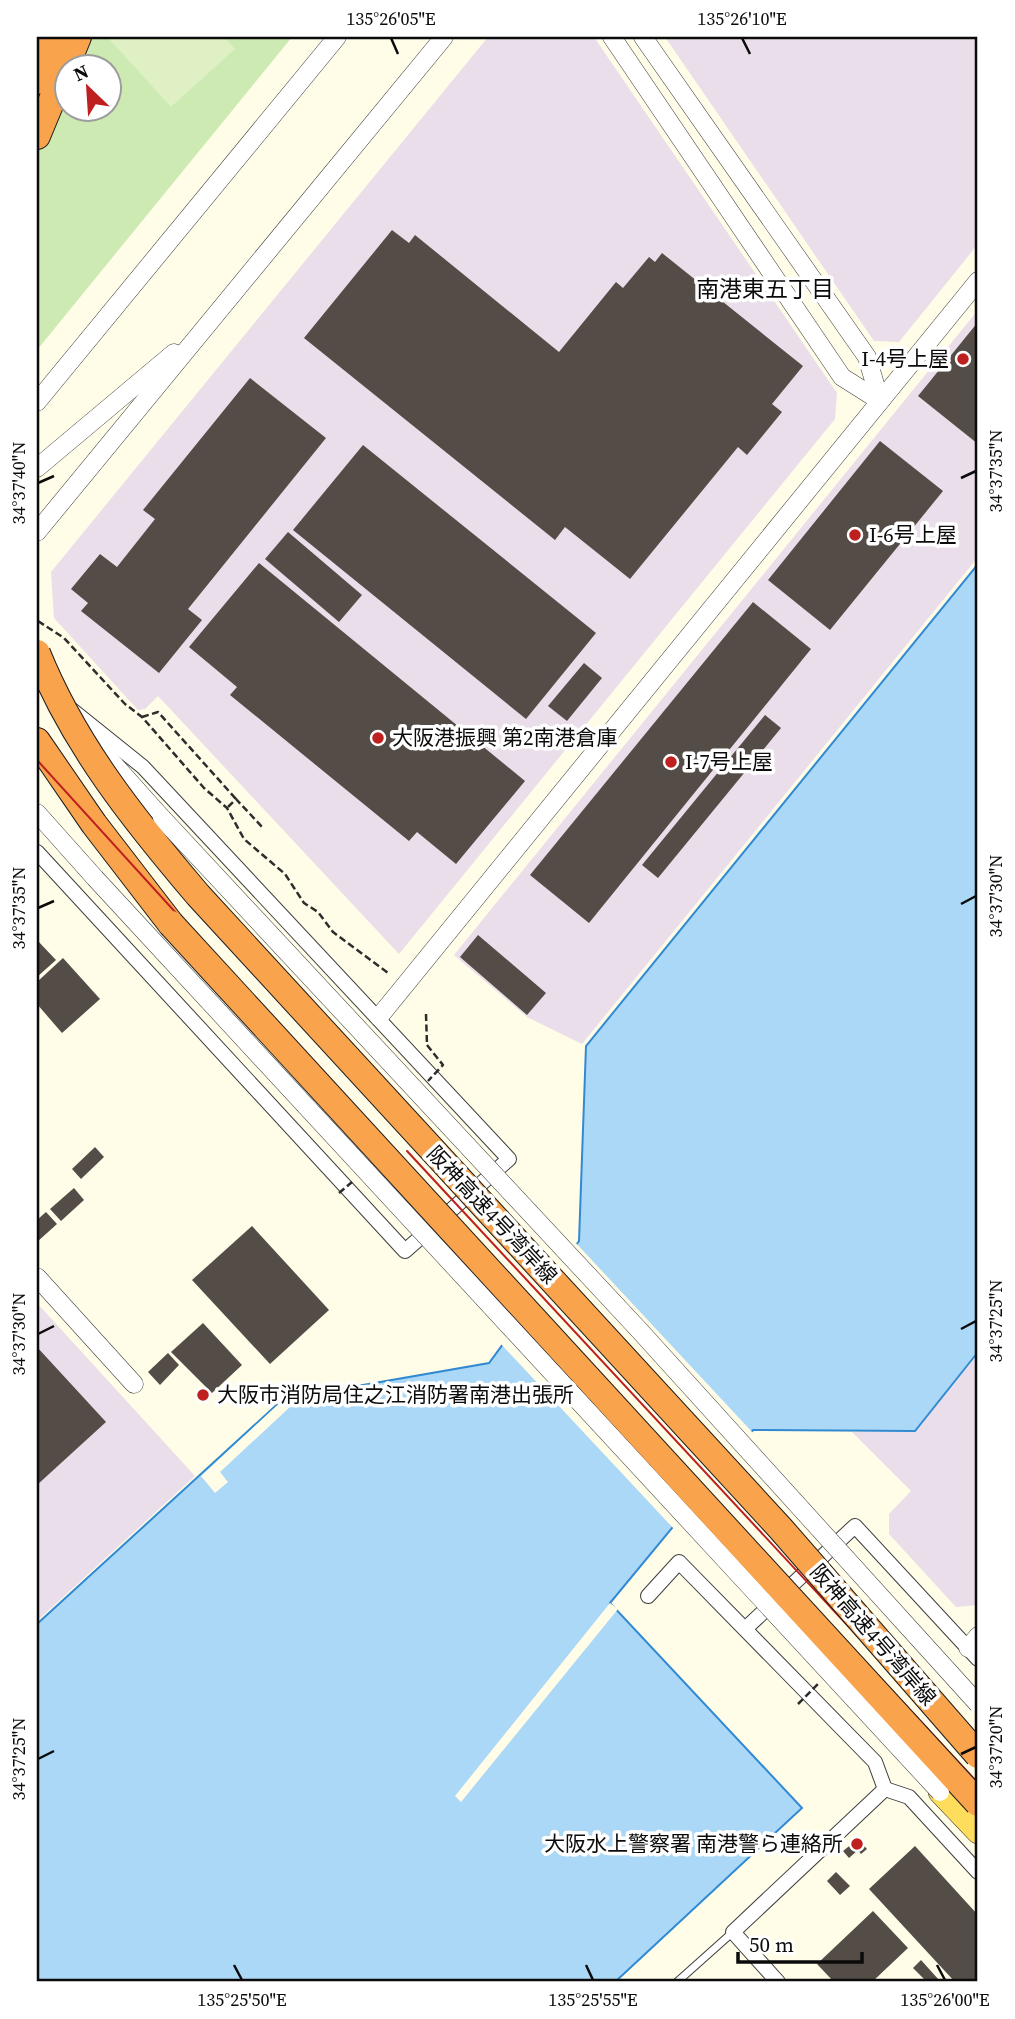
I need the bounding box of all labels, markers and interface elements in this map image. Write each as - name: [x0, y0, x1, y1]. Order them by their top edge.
- text: 135°26'05"E: [346, 6, 436, 31]
- text: 135°26'10"E: [697, 6, 787, 31]
- north arrow: [52, 52, 122, 122]
- text: N: [69, 58, 93, 87]
- district label: 南港東五丁目: [696, 273, 834, 305]
- place label: I-4号上屋: [861, 344, 949, 373]
- marker: I-4号上屋: [955, 351, 971, 367]
- text: 34°37'35"N: [983, 430, 1008, 512]
- text: 34°37'40"N: [6, 442, 31, 524]
- place label: I-6号上屋: [869, 520, 957, 549]
- marker: I-6号上屋: [847, 527, 863, 543]
- place label: 大阪港振興 第2南港倉庫: [392, 723, 617, 752]
- marker: 大阪港振興 第2南港倉庫: [370, 730, 386, 746]
- place label: I-7号上屋: [685, 747, 773, 776]
- marker: I-7号上屋: [663, 754, 679, 770]
- text: 34°37'30"N: [983, 855, 1008, 937]
- text: 34°37'35"N: [6, 867, 31, 949]
- street label: 阪神高速4号湾岸線: [421, 1139, 564, 1290]
- text: 34°37'25"N: [983, 1280, 1008, 1362]
- text: 34°37'30"N: [6, 1293, 31, 1375]
- place label: 大阪市消防局住之江消防署南港出張所: [217, 1380, 574, 1409]
- marker: 大阪市消防局住之江消防署南港出張所: [195, 1387, 211, 1403]
- street label: 阪神高速4号湾岸線: [804, 1558, 943, 1712]
- text: 34°37'20"N: [983, 1706, 1008, 1788]
- text: 34°37'25"N: [6, 1718, 31, 1800]
- place label: 大阪水上警察署 南港警ら連絡所: [544, 1829, 843, 1858]
- marker: 大阪水上警察署 南港警ら連絡所: [849, 1836, 865, 1852]
- scale bar: [738, 1921, 863, 1965]
- text: 50 m: [749, 1930, 794, 1959]
- text: 135°25'50"E: [197, 1987, 287, 2012]
- text: 135°25'55"E: [548, 1987, 638, 2012]
- text: 135°26'00"E: [900, 1987, 990, 2012]

